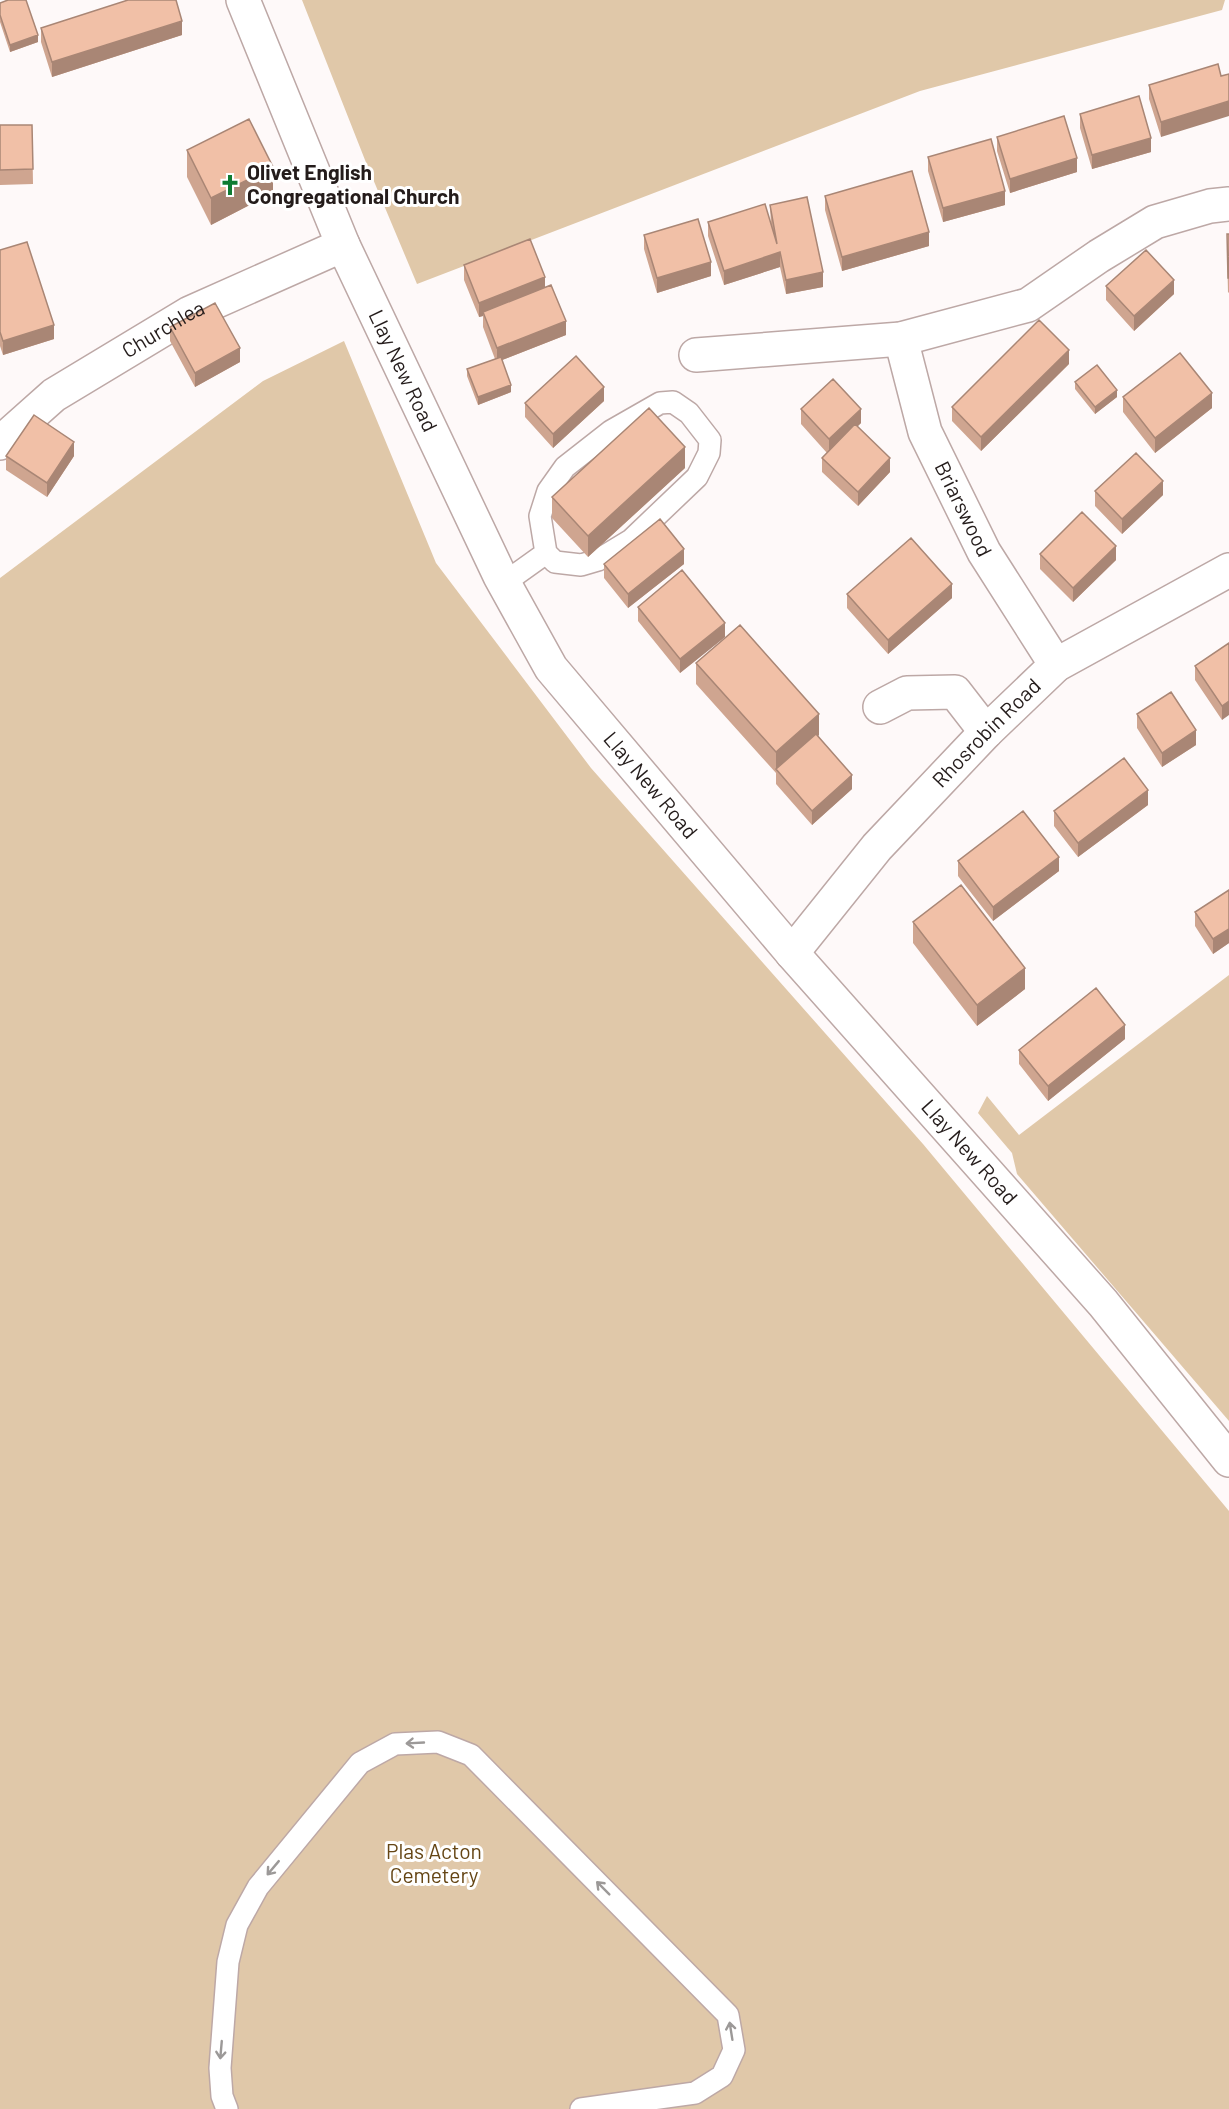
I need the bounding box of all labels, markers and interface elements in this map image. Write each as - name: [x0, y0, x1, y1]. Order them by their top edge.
- place label: Olivet English Congregational Church: [247, 159, 460, 208]
- church icon: Olivet English Congregational Church: [218, 173, 242, 197]
- street label: Churchlea: [117, 294, 208, 362]
- street label: Llay New Road: [364, 305, 444, 435]
- street label: Briarswood: [930, 457, 998, 560]
- street label: Rhosrobin Road: [926, 673, 1045, 792]
- street label: Llay New Road: [599, 726, 704, 843]
- street label: Llay New Road: [917, 1094, 1023, 1209]
- one-way arrow: [405, 1738, 425, 1749]
- park label: Plas Acton Cemetery: [386, 1838, 482, 1887]
- one-way arrow: [267, 1860, 280, 1876]
- one-way arrow: [595, 1880, 610, 1895]
- one-way arrow: [725, 2022, 736, 2041]
- one-way arrow: [216, 2040, 227, 2060]

